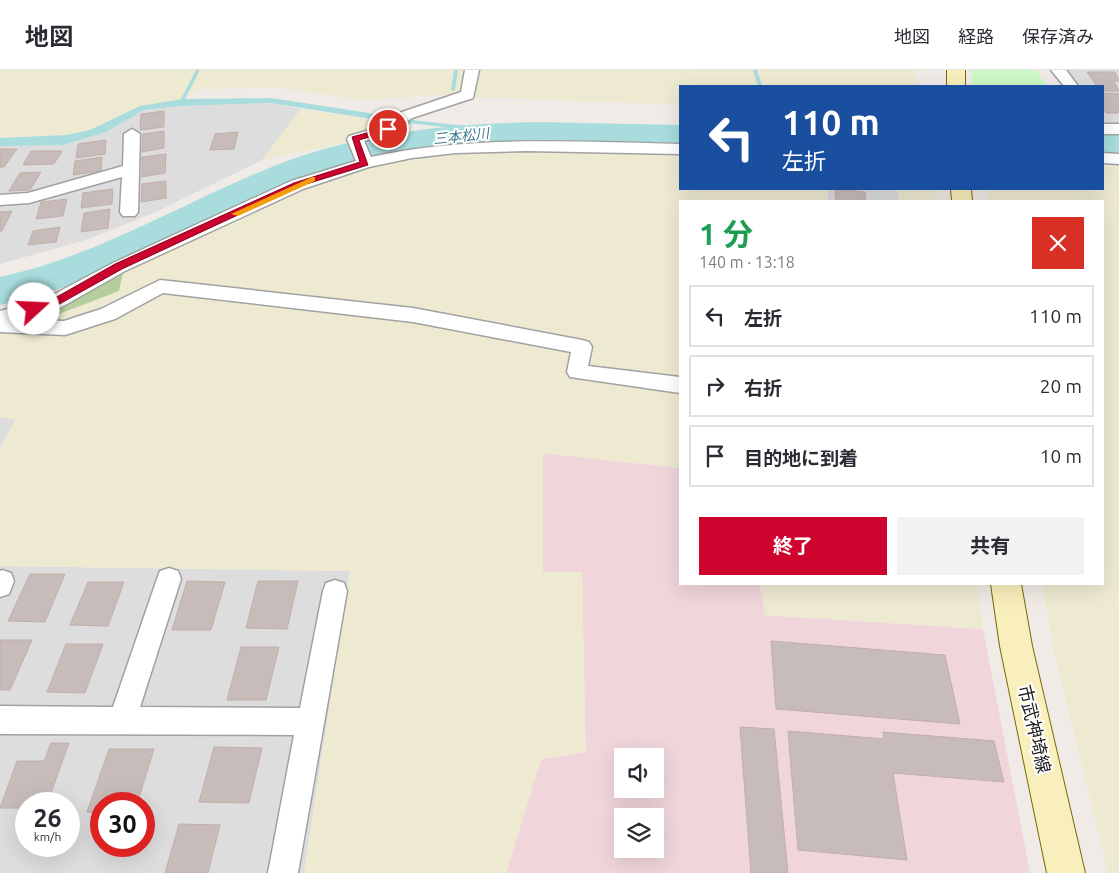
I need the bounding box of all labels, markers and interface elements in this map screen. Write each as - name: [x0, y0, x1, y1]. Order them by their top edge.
- text: 地図: [25, 23, 73, 50]
- text: 地図: [894, 26, 930, 46]
- text: 経路: [958, 26, 994, 46]
- text: 保存済み: [1022, 26, 1094, 46]
- text: 110 m: [782, 102, 880, 142]
- icon: left: [699, 105, 764, 170]
- pin: [367, 108, 409, 150]
- icon: arrive: [374, 115, 402, 143]
- water label: 三本松川: [432, 125, 492, 147]
- text: 左折: [782, 148, 826, 173]
- text: 1 分: [699, 217, 753, 251]
- button: close: [1032, 217, 1084, 269]
- text: 140 m · 13:18: [699, 253, 795, 271]
- position arrow: [7, 282, 59, 334]
- icon: left: [701, 302, 729, 330]
- text: 110 m: [1029, 305, 1082, 327]
- text: 左折: [744, 307, 782, 329]
- icon: right: [701, 372, 729, 400]
- text: 20 m: [1040, 375, 1082, 397]
- text: 右折: [744, 377, 782, 399]
- icon: arrive: [701, 442, 729, 470]
- text: 10 m: [1040, 445, 1082, 467]
- text: 目的地に到着: [744, 447, 858, 469]
- button: 終了: [699, 517, 887, 575]
- button: 共有: [897, 517, 1084, 575]
- street label: 市武神埼線: [1015, 683, 1055, 775]
- map controls: [614, 748, 664, 858]
- button: sound: [614, 748, 664, 798]
- speed limit sign: 30: [90, 792, 155, 857]
- text: 26: [33, 804, 62, 832]
- button: layers: [614, 808, 664, 858]
- text: km/h: [34, 830, 61, 843]

